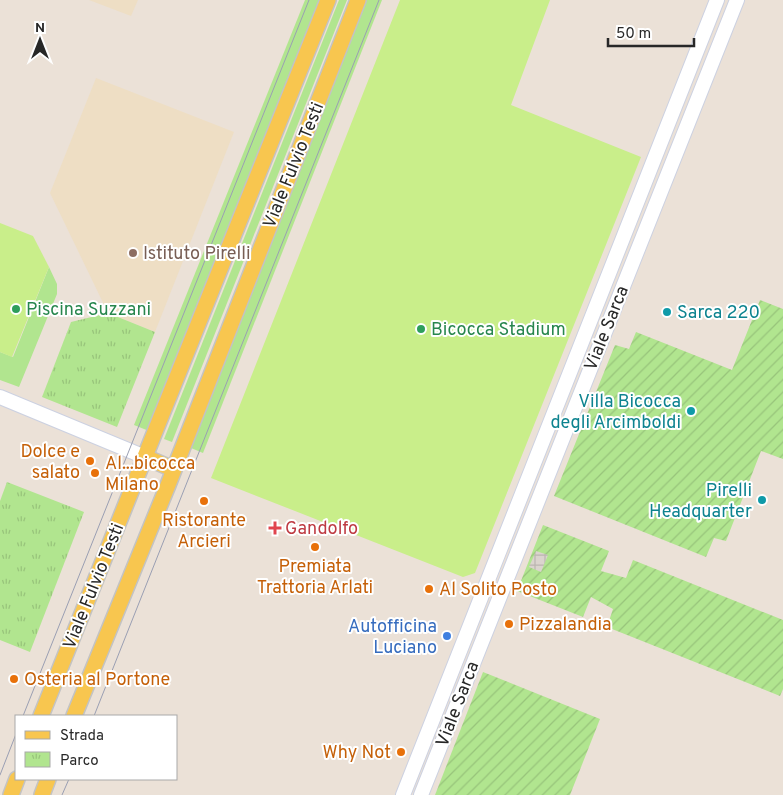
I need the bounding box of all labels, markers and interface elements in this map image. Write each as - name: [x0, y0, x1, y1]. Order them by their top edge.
- north arrow: [15, 15, 65, 65]
- scale bar: [608, 15, 694, 47]
- text: N: [35, 20, 45, 37]
- text: 50 m: [616, 25, 651, 44]
- street label: Viale Fulvio Testi: [259, 99, 330, 232]
- place label: Istituto Pirelli: [143, 243, 251, 266]
- marker: Istituto Pirelli: [127, 247, 139, 259]
- street label: Viale Sarca: [580, 283, 635, 374]
- place label: Piscina Suzzani: [26, 299, 151, 322]
- place label: Sarca 220: [677, 302, 760, 325]
- marker: Piscina Suzzani: [10, 303, 22, 315]
- marker: Sarca 220: [661, 306, 673, 318]
- place label: Bicocca Stadium: [431, 319, 566, 342]
- marker: Bicocca Stadium: [415, 323, 427, 335]
- place label: Villa Bicocca degli Arcimboldi: [550, 391, 681, 435]
- marker: Villa Bicocca degli Arcimboldi: [685, 405, 697, 417]
- place label: Dolce e salato: [20, 441, 80, 485]
- place label: Al...bicocca Milano: [105, 453, 195, 497]
- marker: Dolce e salato: [84, 455, 96, 467]
- marker: Al...bicocca Milano: [89, 467, 101, 479]
- place label: Pirelli Headquarter: [649, 480, 752, 524]
- marker: Pirelli Headquarter: [756, 494, 768, 506]
- marker: Ristorante Arcieri: [198, 495, 210, 507]
- place label: Ristorante Arcieri: [162, 510, 246, 554]
- place label: Gandolfo: [285, 518, 358, 541]
- street label: Viale Fulvio Testi: [59, 520, 130, 653]
- marker: Gandolfo: [269, 522, 281, 534]
- marker: Premiata Trattoria Arlati: [309, 541, 321, 553]
- place label: Premiata Trattoria Arlati: [257, 556, 373, 600]
- place label: Al Solito Posto: [439, 579, 557, 602]
- marker: Al Solito Posto: [423, 583, 435, 595]
- place label: Pizzalandia: [519, 614, 612, 637]
- place label: Autofficina Luciano: [348, 616, 437, 660]
- marker: Pizzalandia: [503, 618, 515, 630]
- marker: Autofficina Luciano: [441, 630, 453, 642]
- street label: Viale Sarca: [432, 659, 485, 751]
- place label: Osteria al Portone: [24, 669, 170, 692]
- marker: Osteria al Portone: [8, 673, 20, 685]
- legend: [15, 715, 178, 780]
- text: Strada: [60, 727, 104, 746]
- place label: Why Not: [323, 742, 391, 765]
- marker: Why Not: [395, 746, 407, 758]
- text: Parco: [60, 752, 99, 771]

